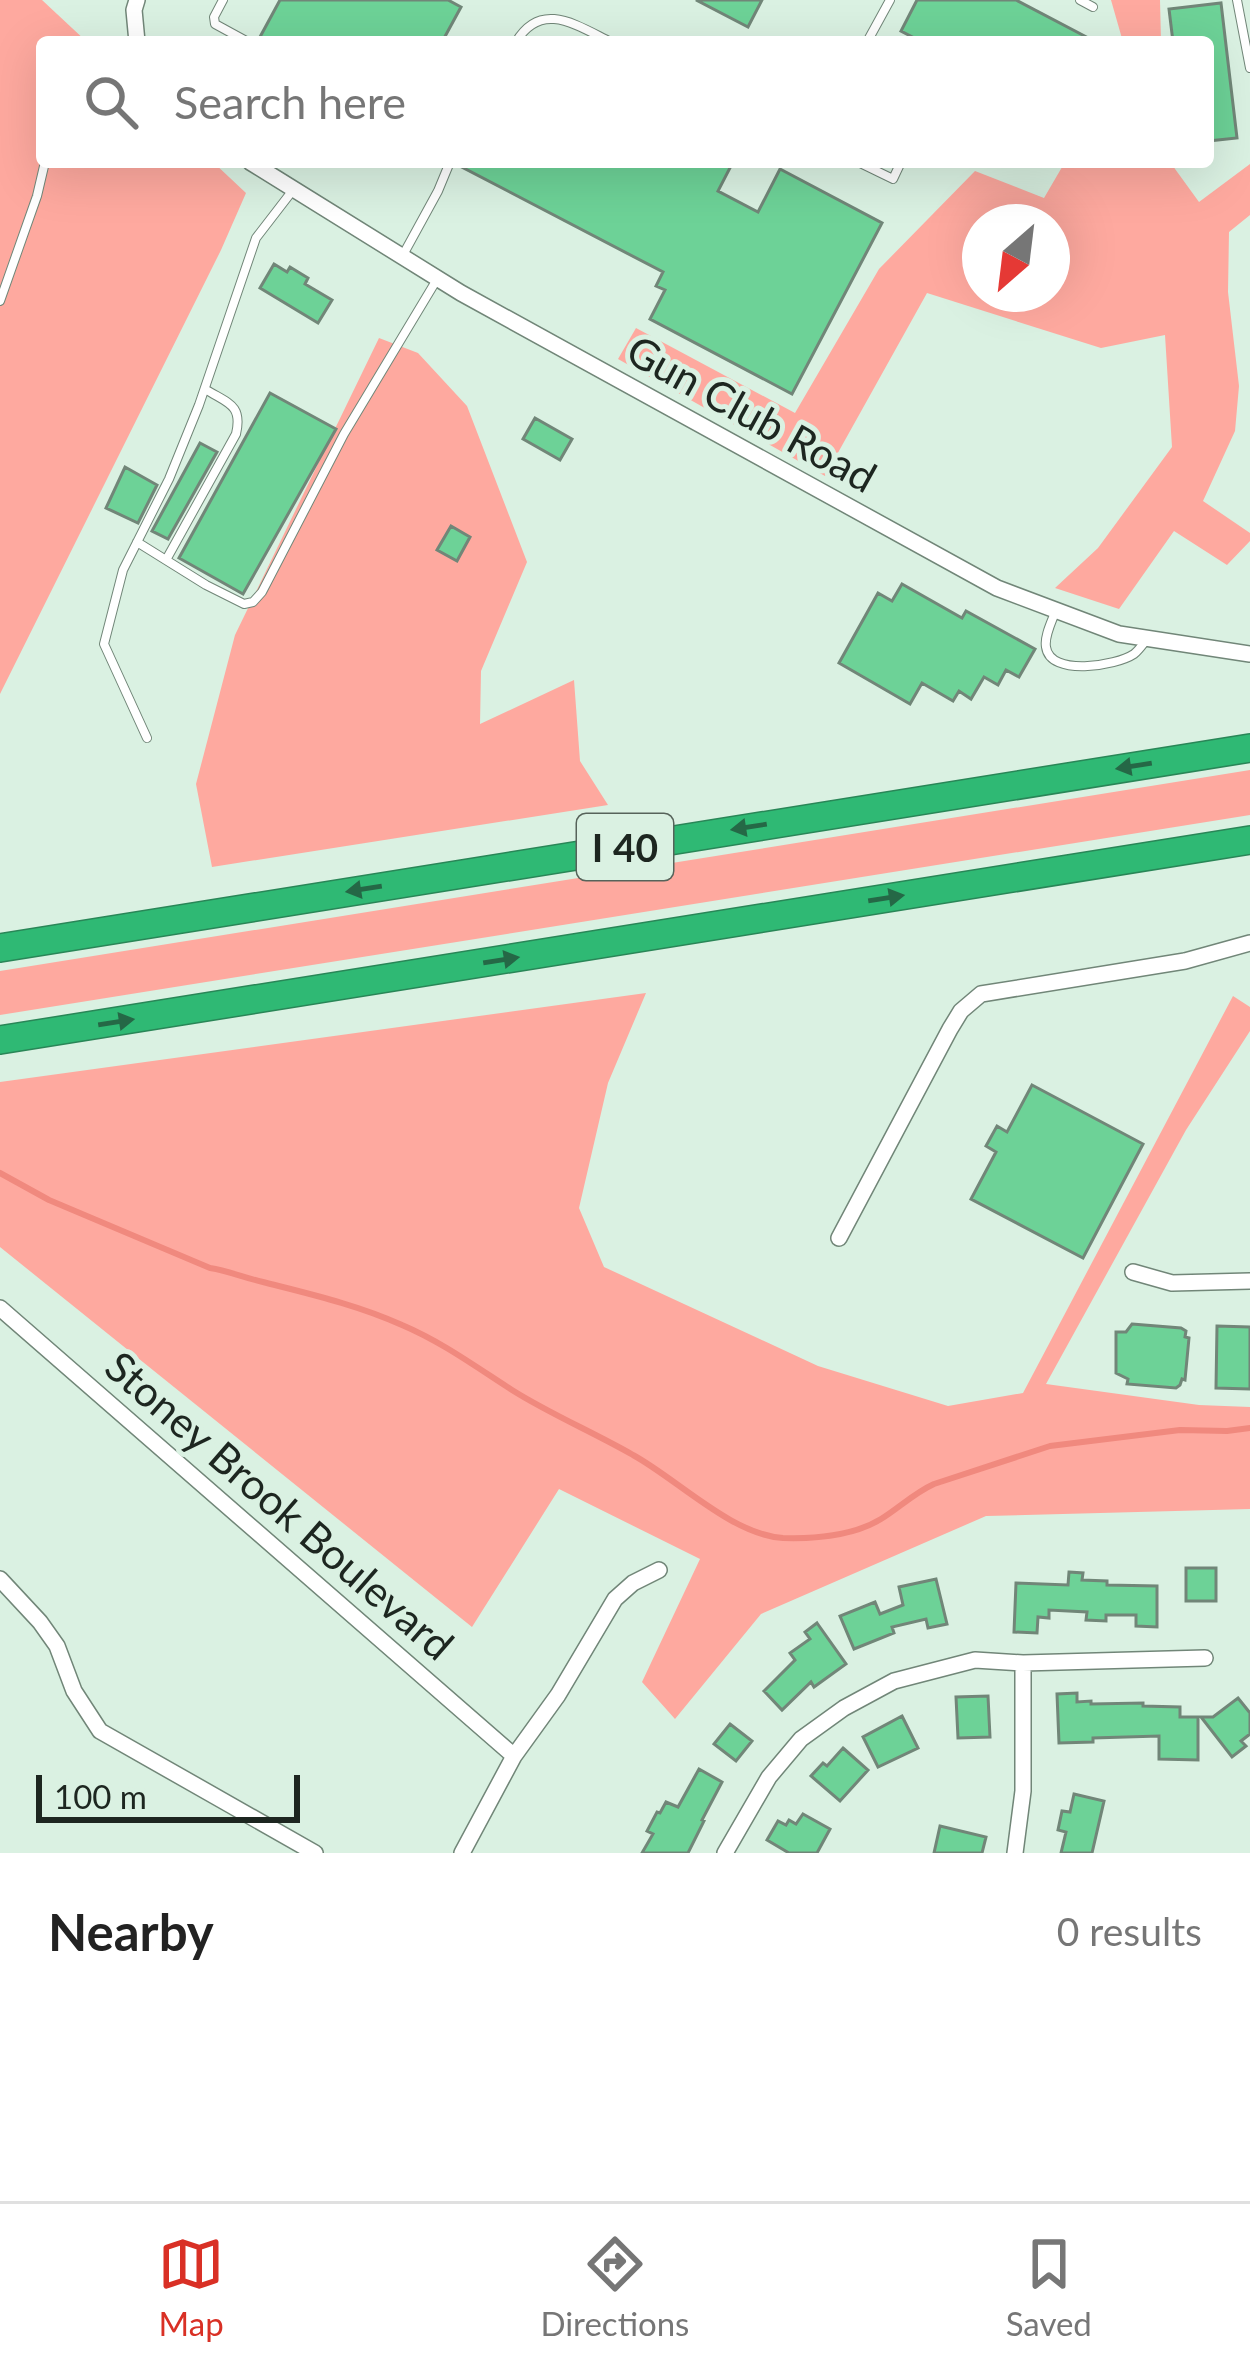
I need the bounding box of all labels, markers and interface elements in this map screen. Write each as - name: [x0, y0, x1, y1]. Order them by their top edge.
- search box: [36, 36, 1214, 168]
- icon: search: [78, 69, 144, 135]
- text: Search here: [174, 75, 406, 129]
- north arrow: [962, 204, 1070, 312]
- street label: Gun Club Road: [619, 324, 885, 502]
- one-way arrow: [1115, 757, 1153, 775]
- road number: I 40: [577, 814, 673, 880]
- one-way arrow: [730, 819, 768, 837]
- one-way arrow: [345, 881, 383, 899]
- one-way arrow: [867, 888, 905, 907]
- one-way arrow: [482, 950, 520, 969]
- one-way arrow: [97, 1012, 135, 1030]
- street label: Stoney Brook Boulevard: [96, 1341, 464, 1669]
- scale bar: [36, 1769, 300, 1822]
- text: 100 m: [54, 1776, 147, 1816]
- text: Nearby: [48, 1901, 214, 1962]
- text: 0 results: [1057, 1908, 1202, 1954]
- tab: Map: [158, 2231, 224, 2343]
- tab: Directions: [540, 2231, 689, 2343]
- tab: Saved: [1006, 2231, 1092, 2343]

